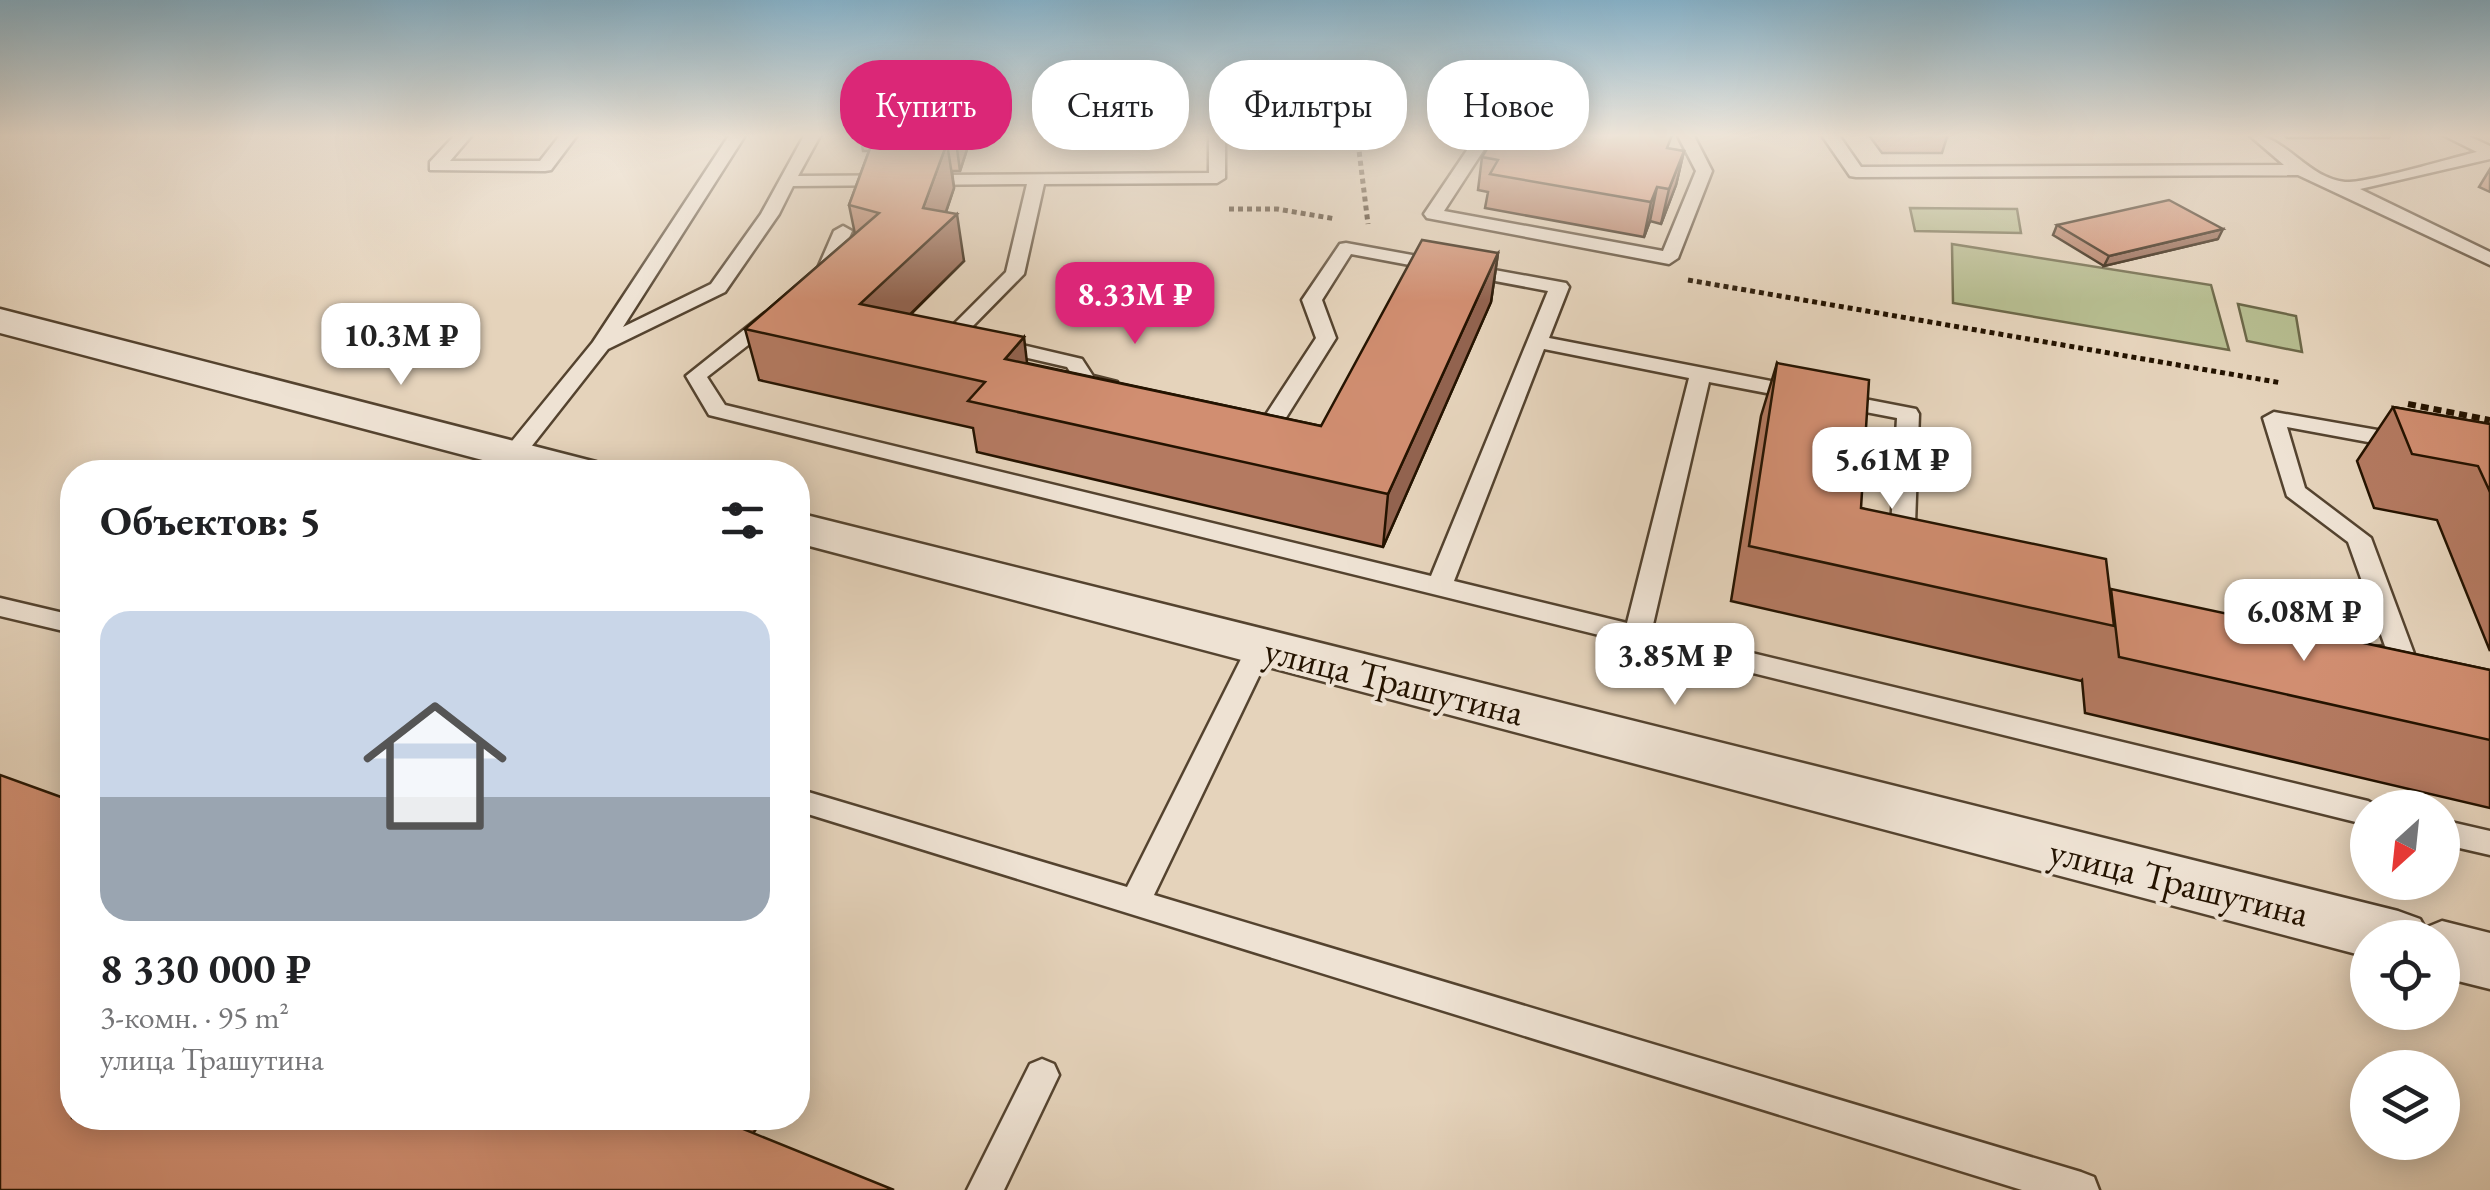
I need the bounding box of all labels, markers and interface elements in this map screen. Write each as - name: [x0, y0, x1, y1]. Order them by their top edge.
- chip: Купить: [840, 60, 1012, 150]
- chip: Снять: [1032, 60, 1189, 150]
- chip: Фильтры: [1209, 60, 1407, 150]
- chip: Новое: [1427, 60, 1589, 150]
- pin: 8.33M ₽: [1043, 262, 1227, 347]
- text: 8.33M ₽: [1077, 273, 1193, 315]
- pin: 10.3M ₽: [309, 303, 493, 388]
- text: 10.3M ₽: [343, 314, 459, 356]
- pin: 5.61M ₽: [1800, 427, 1984, 512]
- text: 5.61M ₽: [1834, 438, 1950, 480]
- text: Объектов: 5: [100, 493, 321, 548]
- icon: filters: [715, 493, 770, 548]
- pin: 6.08M ₽: [2212, 579, 2396, 664]
- text: 6.08M ₽: [2246, 590, 2362, 632]
- pin: 3.85M ₽: [1583, 623, 1767, 708]
- street label: улица Трашутина: [1259, 625, 1530, 737]
- text: 3.85M ₽: [1617, 634, 1733, 676]
- icon: home: [345, 676, 525, 856]
- north arrow: [2350, 790, 2460, 900]
- map controls: [2350, 790, 2460, 1160]
- street label: улица Трашутина: [2044, 826, 2315, 938]
- button: locate: [2350, 920, 2460, 1030]
- text: 8 330 000 ₽: [100, 941, 311, 996]
- text: 3-комн. · 95 m²: [100, 996, 289, 1038]
- text: улица Трашутина: [100, 1038, 324, 1080]
- button: layers: [2350, 1050, 2460, 1160]

